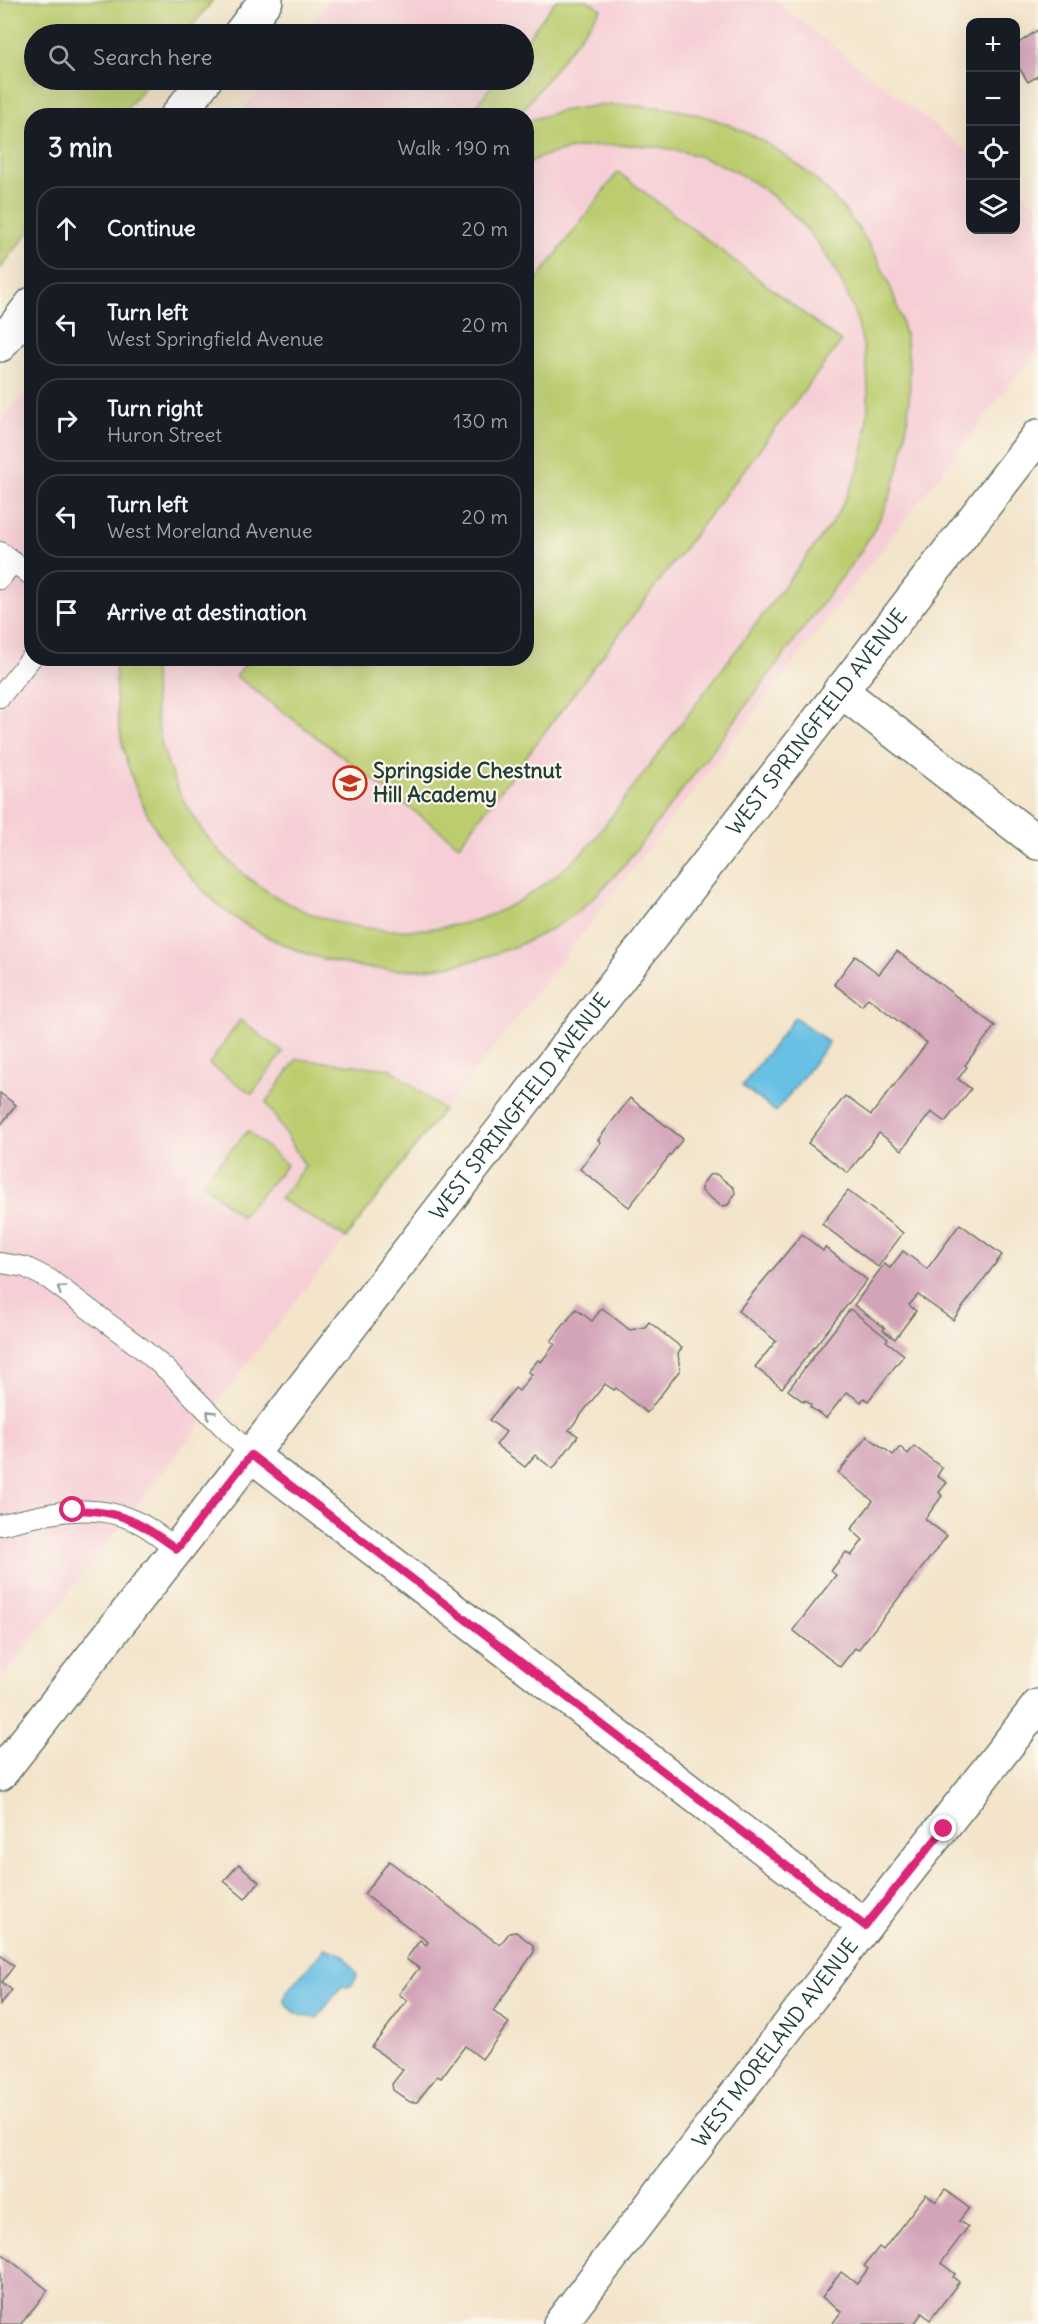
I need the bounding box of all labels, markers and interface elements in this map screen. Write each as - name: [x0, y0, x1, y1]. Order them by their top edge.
- map controls: [966, 18, 1020, 234]
- button: +: [966, 18, 1020, 72]
- search box: [24, 24, 534, 90]
- icon: search: [45, 41, 78, 74]
- text: Search here: [93, 43, 212, 71]
- button: −: [966, 72, 1020, 126]
- button: locate: [966, 126, 1020, 180]
- text: 3 min: [48, 131, 113, 164]
- text: Walk · 190 m: [398, 135, 510, 160]
- button: layers: [966, 180, 1020, 234]
- icon: ahead: [50, 212, 83, 245]
- text: Continue: [107, 214, 196, 242]
- text: 20 m: [462, 216, 508, 241]
- text: Turn left: [107, 298, 188, 326]
- icon: left: [50, 308, 83, 341]
- text: 20 m: [462, 312, 508, 337]
- text: West Springfield Avenue: [107, 326, 324, 351]
- text: Turn right: [107, 394, 203, 422]
- icon: right: [50, 404, 83, 437]
- text: 130 m: [453, 408, 508, 433]
- text: Huron Street: [107, 422, 222, 447]
- text: Turn left: [107, 490, 188, 518]
- icon: left: [50, 500, 83, 533]
- text: 20 m: [462, 504, 508, 529]
- text: West Moreland Avenue: [107, 518, 313, 543]
- icon: arrive: [50, 596, 83, 629]
- text: Arrive at destination: [107, 598, 307, 626]
- street label: WEST SPRINGFIELD AVENUE: [720, 603, 913, 841]
- place label: Springside Chestnut Hill Academy: [373, 757, 563, 808]
- school or university icon: Springside Chestnut Hill Academy: [332, 765, 368, 801]
- street label: WEST SPRINGFIELD AVENUE: [423, 987, 616, 1225]
- one-way arrow: [57, 1285, 68, 1296]
- one-way arrow: [206, 1410, 217, 1420]
- route start: [59, 1496, 85, 1522]
- route end: [930, 1815, 956, 1841]
- street label: WEST MORELAND AVENUE: [686, 1933, 864, 2153]

